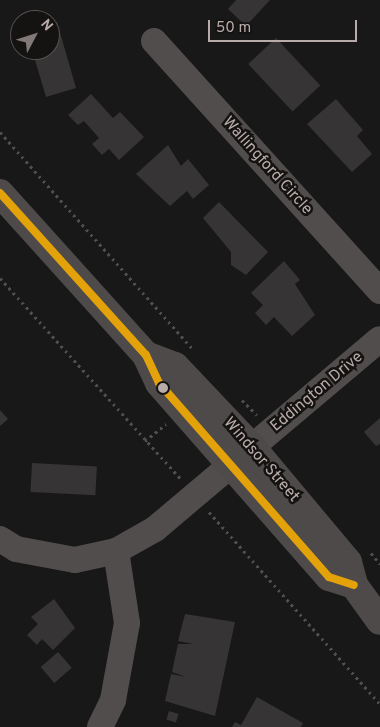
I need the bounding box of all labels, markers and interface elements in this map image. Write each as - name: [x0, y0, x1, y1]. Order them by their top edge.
- north arrow: [10, 10, 60, 60]
- scale bar: [210, 10, 359, 42]
- text: N: [36, 16, 56, 35]
- text: 50 m: [216, 19, 251, 38]
- street label: Wallingford Circle: [218, 113, 316, 219]
- street label: Eddington Drive: [267, 348, 367, 436]
- unlabelled marker: [158, 383, 168, 393]
- street label: Windsor Street: [219, 414, 303, 506]

